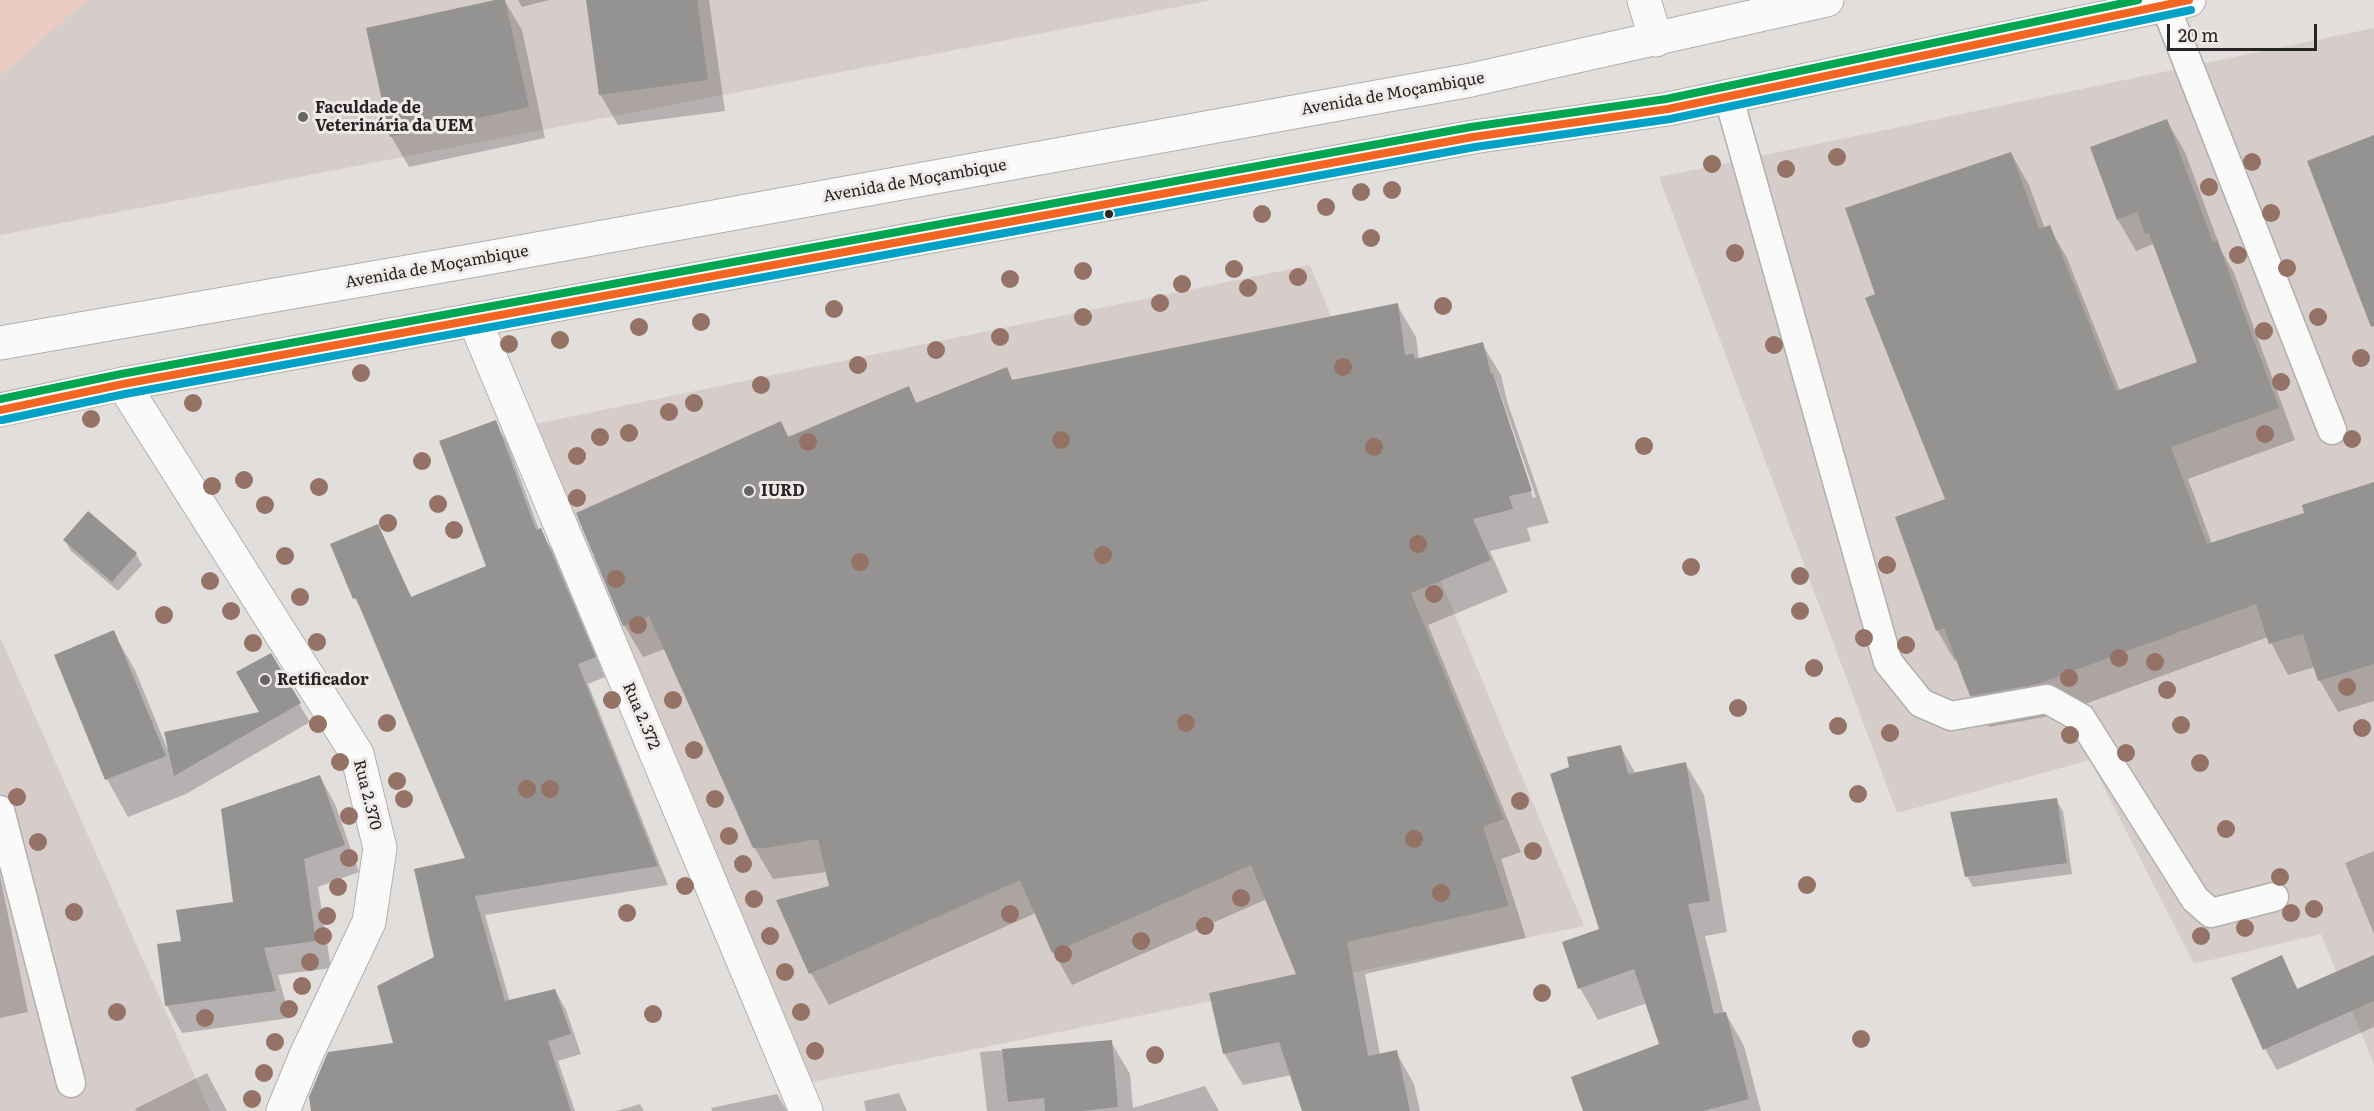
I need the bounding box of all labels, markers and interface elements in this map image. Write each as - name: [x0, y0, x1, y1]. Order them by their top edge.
- scale bar: [2170, 12, 2320, 50]
- text: 20 m: [2178, 21, 2219, 48]
- street label: Avenida de Moçambique: [1300, 68, 1486, 120]
- place label: Faculdade de Veterinária da UEM: [315, 98, 474, 136]
- marker: Faculdade de Veterinária da UEM: [296, 110, 310, 124]
- street label: Avenida de Moçambique: [822, 155, 1008, 207]
- unlabelled marker: [1103, 208, 1115, 220]
- street label: Avenida de Moçambique: [344, 241, 530, 293]
- place label: IURD: [761, 481, 805, 501]
- marker: IURD: [742, 484, 756, 498]
- place label: Retificador: [277, 670, 369, 690]
- marker: Retificador: [258, 673, 272, 687]
- street label: Rua 2.372: [618, 680, 664, 752]
- street label: Rua 2.370: [349, 758, 385, 832]

